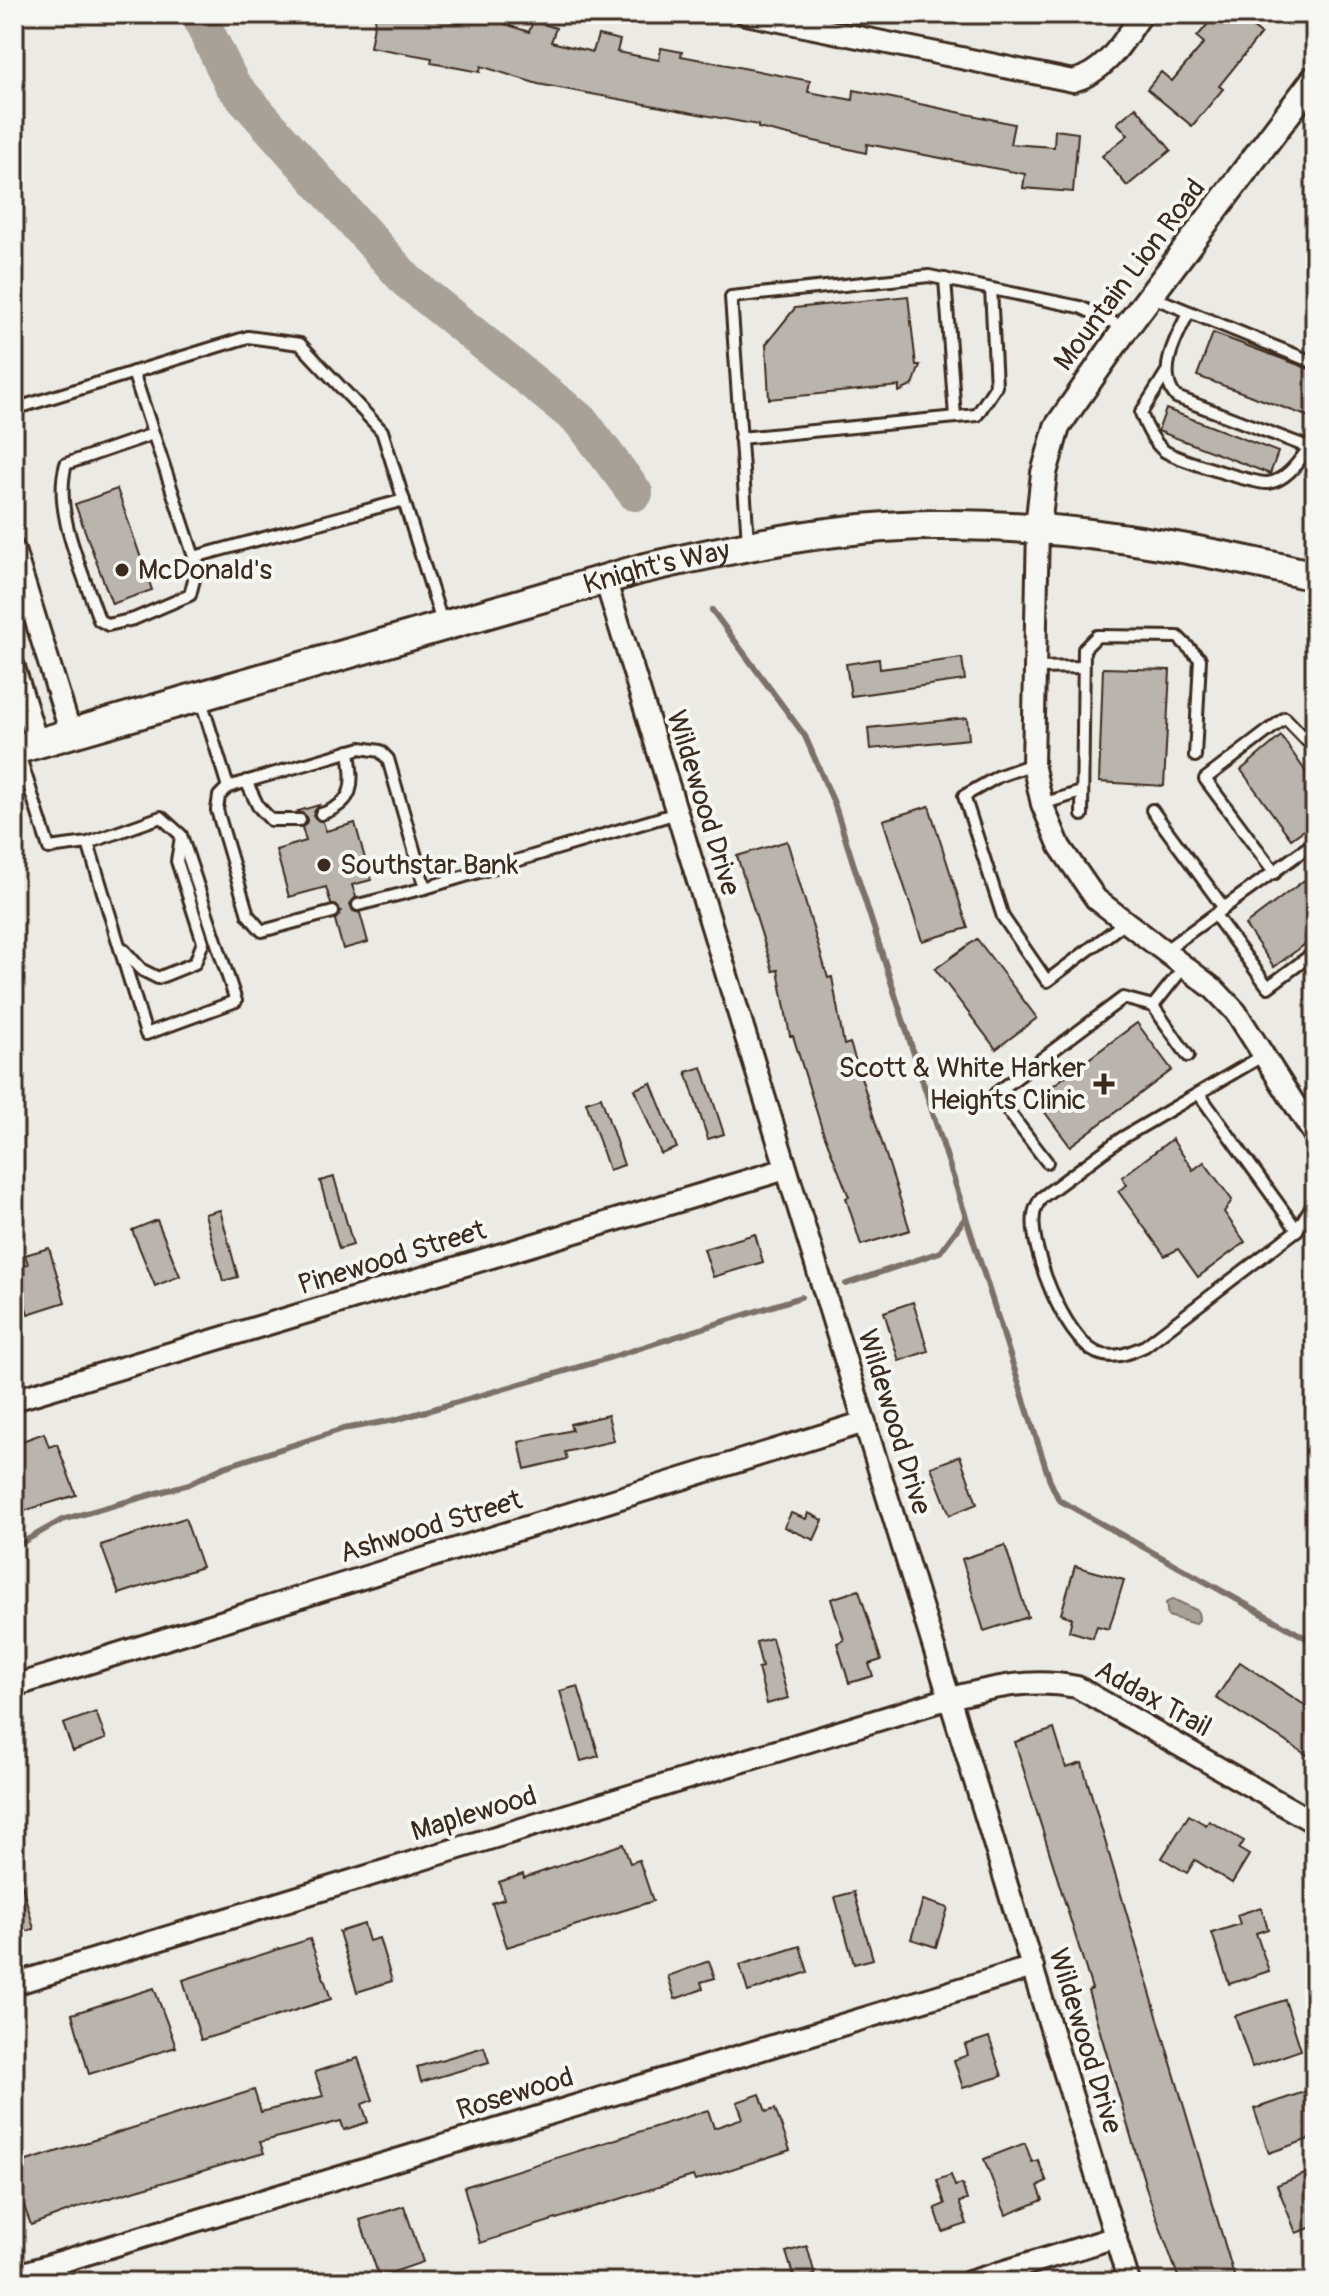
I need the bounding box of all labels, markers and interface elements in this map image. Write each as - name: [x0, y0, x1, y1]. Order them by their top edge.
- street label: Mountain Lion Road: [1046, 172, 1214, 378]
- street label: Knight's Way: [579, 533, 733, 602]
- place label: McDonald's: [138, 553, 272, 588]
- marker: McDonald's: [113, 561, 131, 579]
- street label: Wildewood Drive: [658, 706, 748, 900]
- place label: Southstar Bank: [340, 848, 519, 883]
- marker: Southstar Bank: [315, 856, 333, 874]
- place label: Scott & White Harker Heights Clinic: [838, 1051, 1086, 1118]
- marker: Scott & White Harker Heights Clinic: [1093, 1073, 1115, 1095]
- street label: Pinewood Street: [294, 1213, 491, 1303]
- street label: Wildewood Drive: [849, 1325, 939, 1519]
- street label: Ashwood Street: [336, 1482, 527, 1571]
- street label: Addax Trail: [1089, 1653, 1217, 1745]
- street label: Maplewood: [407, 1778, 541, 1850]
- street label: Wildewood Drive: [1040, 1944, 1130, 2138]
- street label: Rosewood: [452, 2060, 578, 2128]

